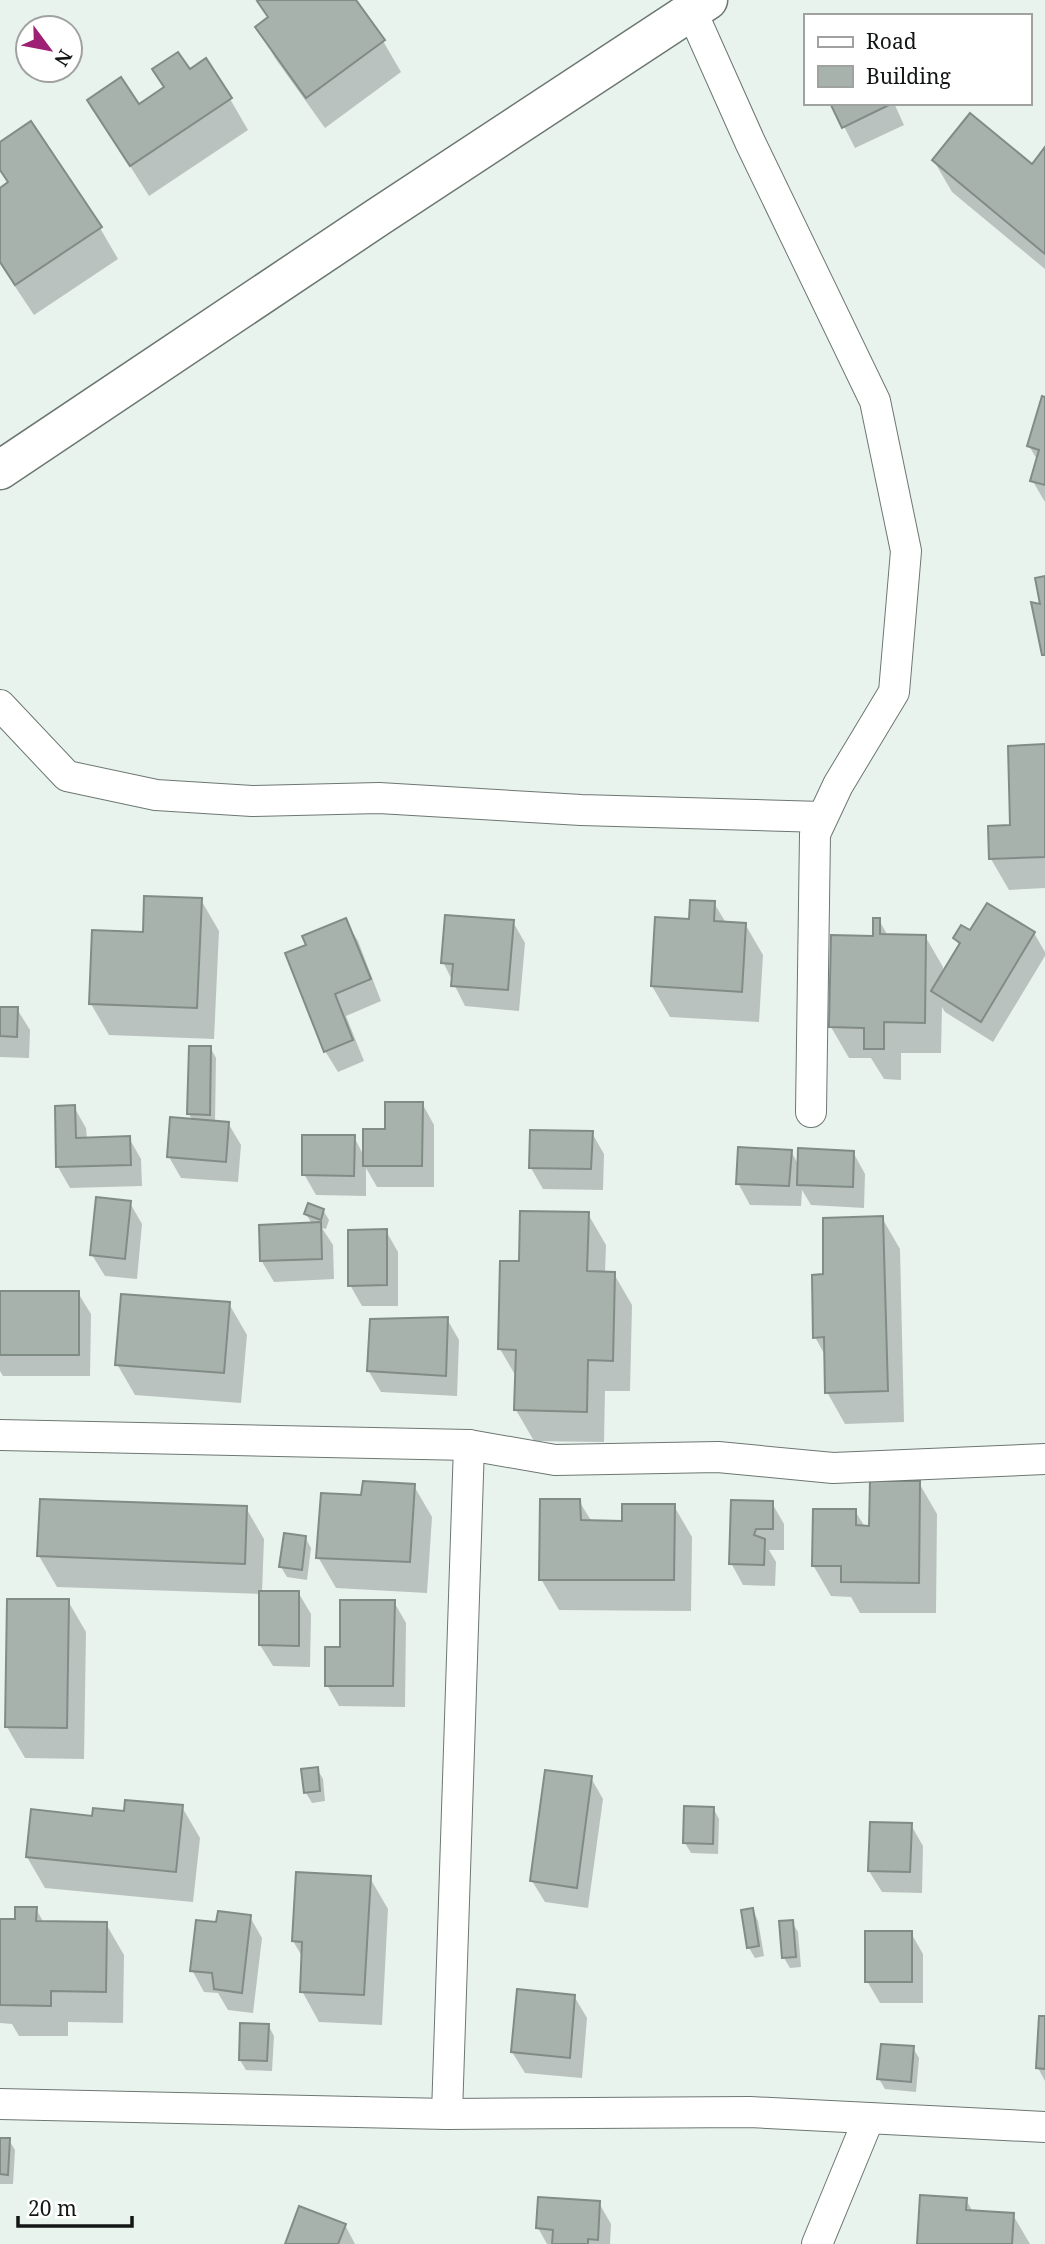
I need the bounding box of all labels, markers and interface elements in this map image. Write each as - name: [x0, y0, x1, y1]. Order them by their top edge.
- north arrow: [14, 14, 84, 84]
- legend: [804, 14, 1031, 105]
- text: Road: [866, 27, 917, 55]
- text: N: [48, 45, 78, 71]
- text: Building: [866, 62, 951, 90]
- scale bar: [18, 2184, 131, 2228]
- text: 20 m: [28, 2194, 77, 2222]

